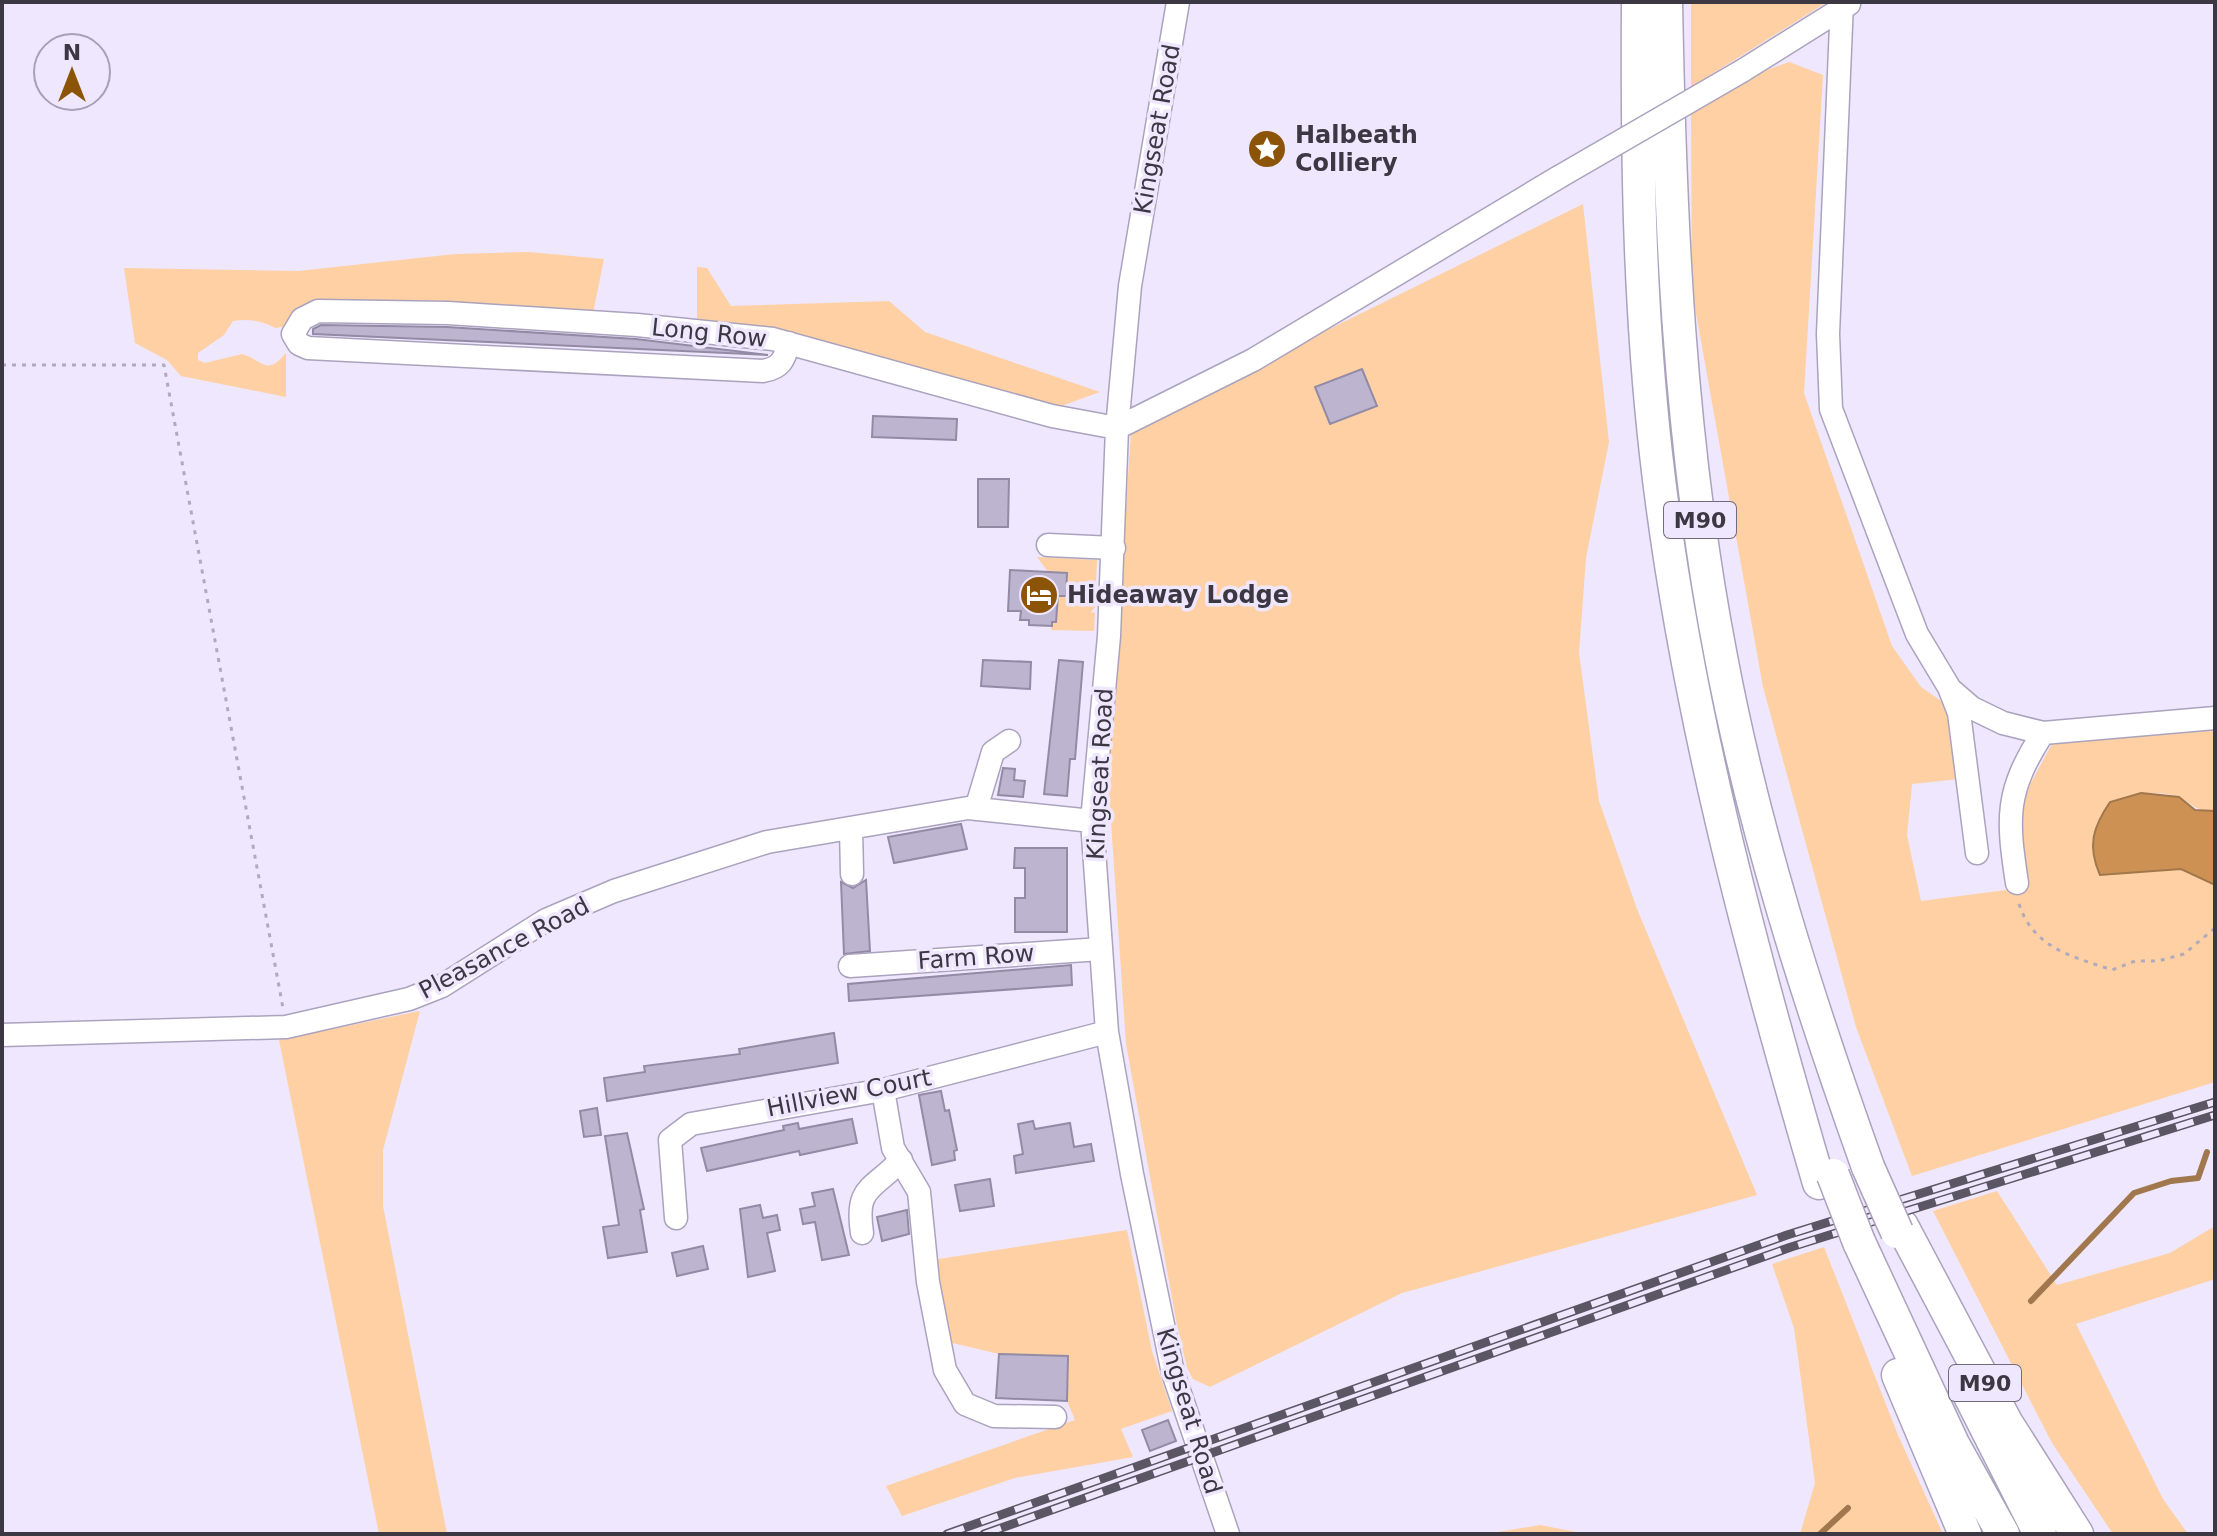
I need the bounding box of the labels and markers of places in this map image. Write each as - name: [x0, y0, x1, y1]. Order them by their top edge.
- place label: Halbeath Colliery: [1295, 121, 1418, 177]
- place icon: Halbeath Colliery: [1246, 128, 1288, 170]
- hotel icon: Hideaway Lodge: [1018, 574, 1060, 616]
- place label: Hideaway Lodge: [1067, 581, 1289, 609]

